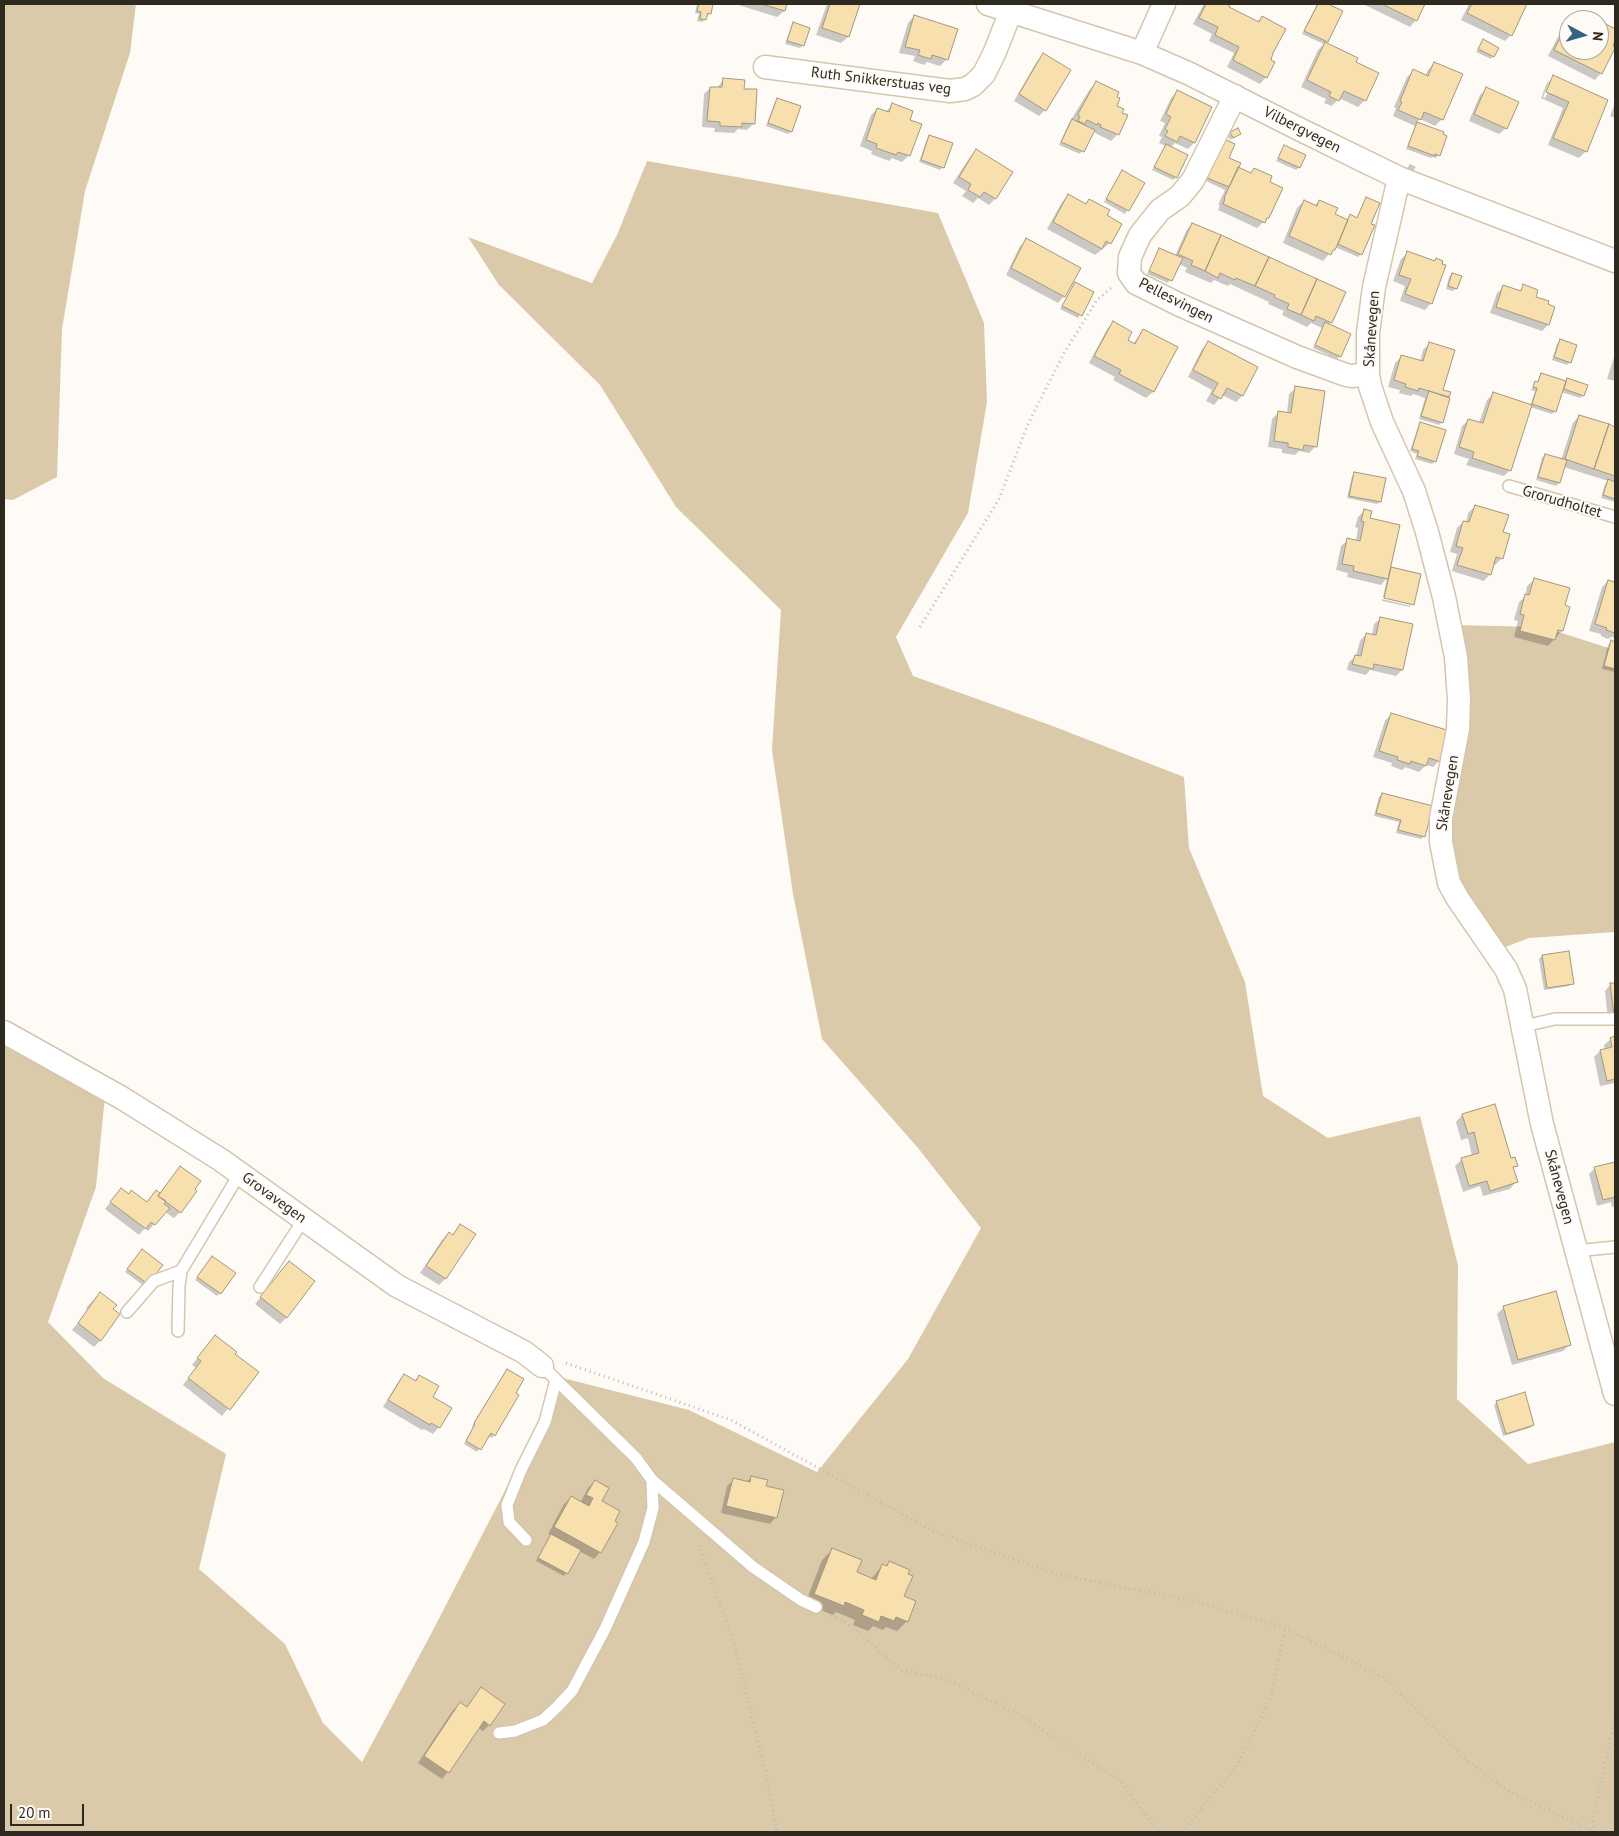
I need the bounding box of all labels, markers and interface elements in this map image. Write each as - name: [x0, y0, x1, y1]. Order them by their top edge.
- north arrow: [1559, 10, 1609, 60]
- text: N: [1588, 31, 1607, 42]
- street label: Ruth Snikkerstuas veg: [810, 63, 952, 99]
- street label: Vilbergvegen: [1260, 103, 1344, 157]
- street label: Pellesvingen: [1136, 274, 1216, 328]
- street label: Skånevegen: [1360, 290, 1384, 368]
- street label: Grorudholtet: [1520, 482, 1604, 522]
- street label: Skånevegen: [1433, 754, 1463, 832]
- street label: Skånevegen: [1540, 1148, 1578, 1226]
- street label: Grovavegen: [238, 1169, 310, 1227]
- scale bar: [12, 1794, 86, 1826]
- text: 20 m: [18, 1803, 51, 1822]

